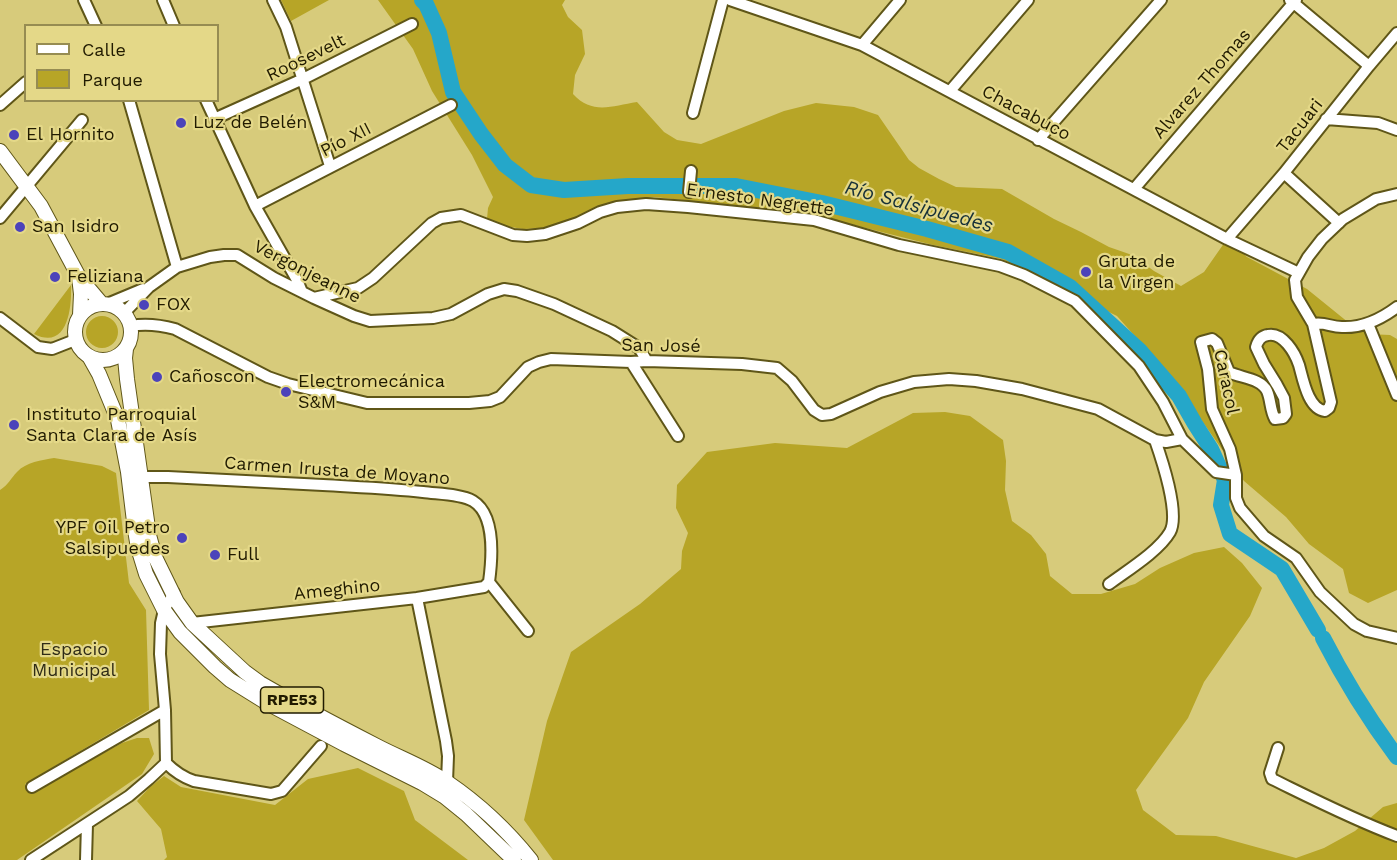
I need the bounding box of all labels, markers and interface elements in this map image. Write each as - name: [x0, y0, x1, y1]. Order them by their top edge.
- legend: [24, 24, 219, 102]
- street label: Alvarez Thomas: [1148, 25, 1256, 143]
- street label: Roosevelt: [263, 30, 349, 86]
- text: Calle: [82, 39, 126, 60]
- text: Parque: [82, 69, 143, 90]
- street label: Chacabuco: [978, 81, 1074, 145]
- street label: Tacuari: [1272, 95, 1328, 157]
- place label: Luz de Belén: [193, 112, 307, 134]
- marker: Luz de Belén: [174, 116, 188, 130]
- street label: Pío XII: [317, 118, 375, 162]
- place label: El Hornito: [26, 124, 115, 146]
- marker: El Hornito: [7, 128, 21, 142]
- water label: Río Salsipuedes: [842, 176, 996, 238]
- street label: Ernesto Negrette: [685, 179, 835, 221]
- place label: San Isidro: [32, 216, 119, 238]
- marker: San Isidro: [13, 220, 27, 234]
- street label: Vergonjeanne: [250, 236, 364, 308]
- place label: Gruta de la Virgen: [1098, 251, 1175, 294]
- marker: Gruta de la Virgen: [1079, 265, 1093, 279]
- place label: Feliziana: [67, 266, 144, 288]
- marker: Feliziana: [48, 270, 62, 284]
- place label: FOX: [156, 294, 191, 316]
- marker: FOX: [137, 298, 151, 312]
- street label: San José: [621, 335, 701, 357]
- street label: Caracol: [1209, 347, 1243, 417]
- place label: Cañoscon: [169, 366, 255, 388]
- marker: Cañoscon: [150, 370, 164, 384]
- place label: Electromecánica S&M: [298, 371, 445, 413]
- marker: Electromecánica S&M: [279, 385, 293, 399]
- place label: Instituto Parroquial Santa Clara de Asís: [26, 404, 197, 446]
- marker: Instituto Parroquial Santa Clara de Asís: [7, 418, 21, 432]
- street label: Carmen Irusta de Moyano: [223, 452, 451, 490]
- place label: YPF Oil Petro Salsipuedes: [56, 517, 170, 560]
- marker: YPF Oil Petro Salsipuedes: [175, 531, 189, 545]
- place label: Full: [227, 544, 259, 566]
- marker: Full: [208, 548, 222, 562]
- street label: Ameghino: [293, 575, 381, 605]
- park label: Espacio Municipal: [32, 639, 116, 682]
- road number: RPE53: [260, 687, 324, 713]

